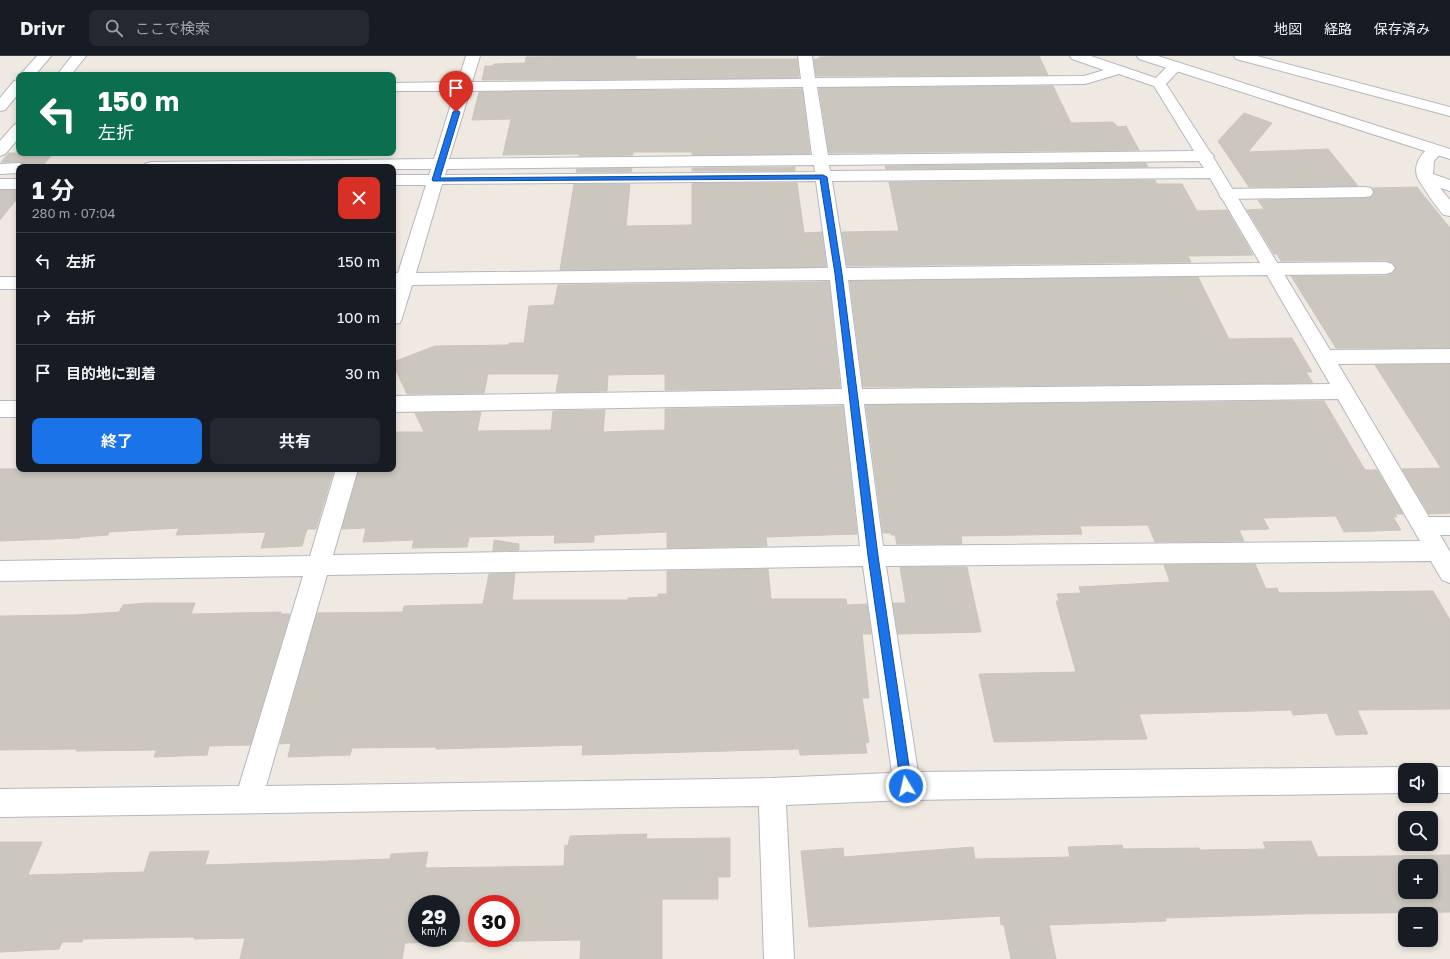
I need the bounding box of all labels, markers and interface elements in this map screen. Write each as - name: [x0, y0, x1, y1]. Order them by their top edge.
- search box: [89, 10, 369, 46]
- text: Drivr: [20, 16, 65, 39]
- icon: search: [103, 17, 125, 39]
- text: ここで検索: [135, 19, 210, 37]
- text: 地図: [1274, 20, 1302, 37]
- text: 経路: [1324, 20, 1352, 37]
- text: 保存済み: [1374, 20, 1430, 37]
- pin: [439, 71, 473, 112]
- icon: arrive: [445, 77, 467, 99]
- text: 150 m: [98, 84, 179, 117]
- icon: left: [32, 88, 84, 140]
- text: 左折: [98, 121, 134, 143]
- text: 1 分: [32, 175, 74, 204]
- button: close: [338, 177, 380, 219]
- text: 280 m · 07:04: [32, 205, 116, 221]
- icon: left: [32, 250, 54, 272]
- text: 左折: [66, 252, 96, 270]
- text: 150 m: [338, 252, 380, 270]
- icon: right: [32, 306, 54, 328]
- text: 右折: [66, 308, 96, 326]
- text: 100 m: [337, 308, 380, 326]
- icon: arrive: [32, 362, 54, 384]
- text: 目的地に到着: [66, 364, 156, 382]
- text: 30 m: [345, 364, 380, 382]
- button: 終了: [32, 418, 202, 464]
- button: 共有: [210, 418, 380, 464]
- map controls: [1398, 763, 1438, 947]
- button: sound: [1398, 763, 1438, 803]
- position arrow: [885, 765, 927, 807]
- button: search: [1398, 811, 1438, 851]
- button: +: [1398, 859, 1438, 899]
- speed limit sign: 30: [468, 895, 520, 947]
- text: 29: [422, 904, 446, 928]
- button: −: [1398, 907, 1438, 947]
- text: km/h: [421, 925, 447, 937]

